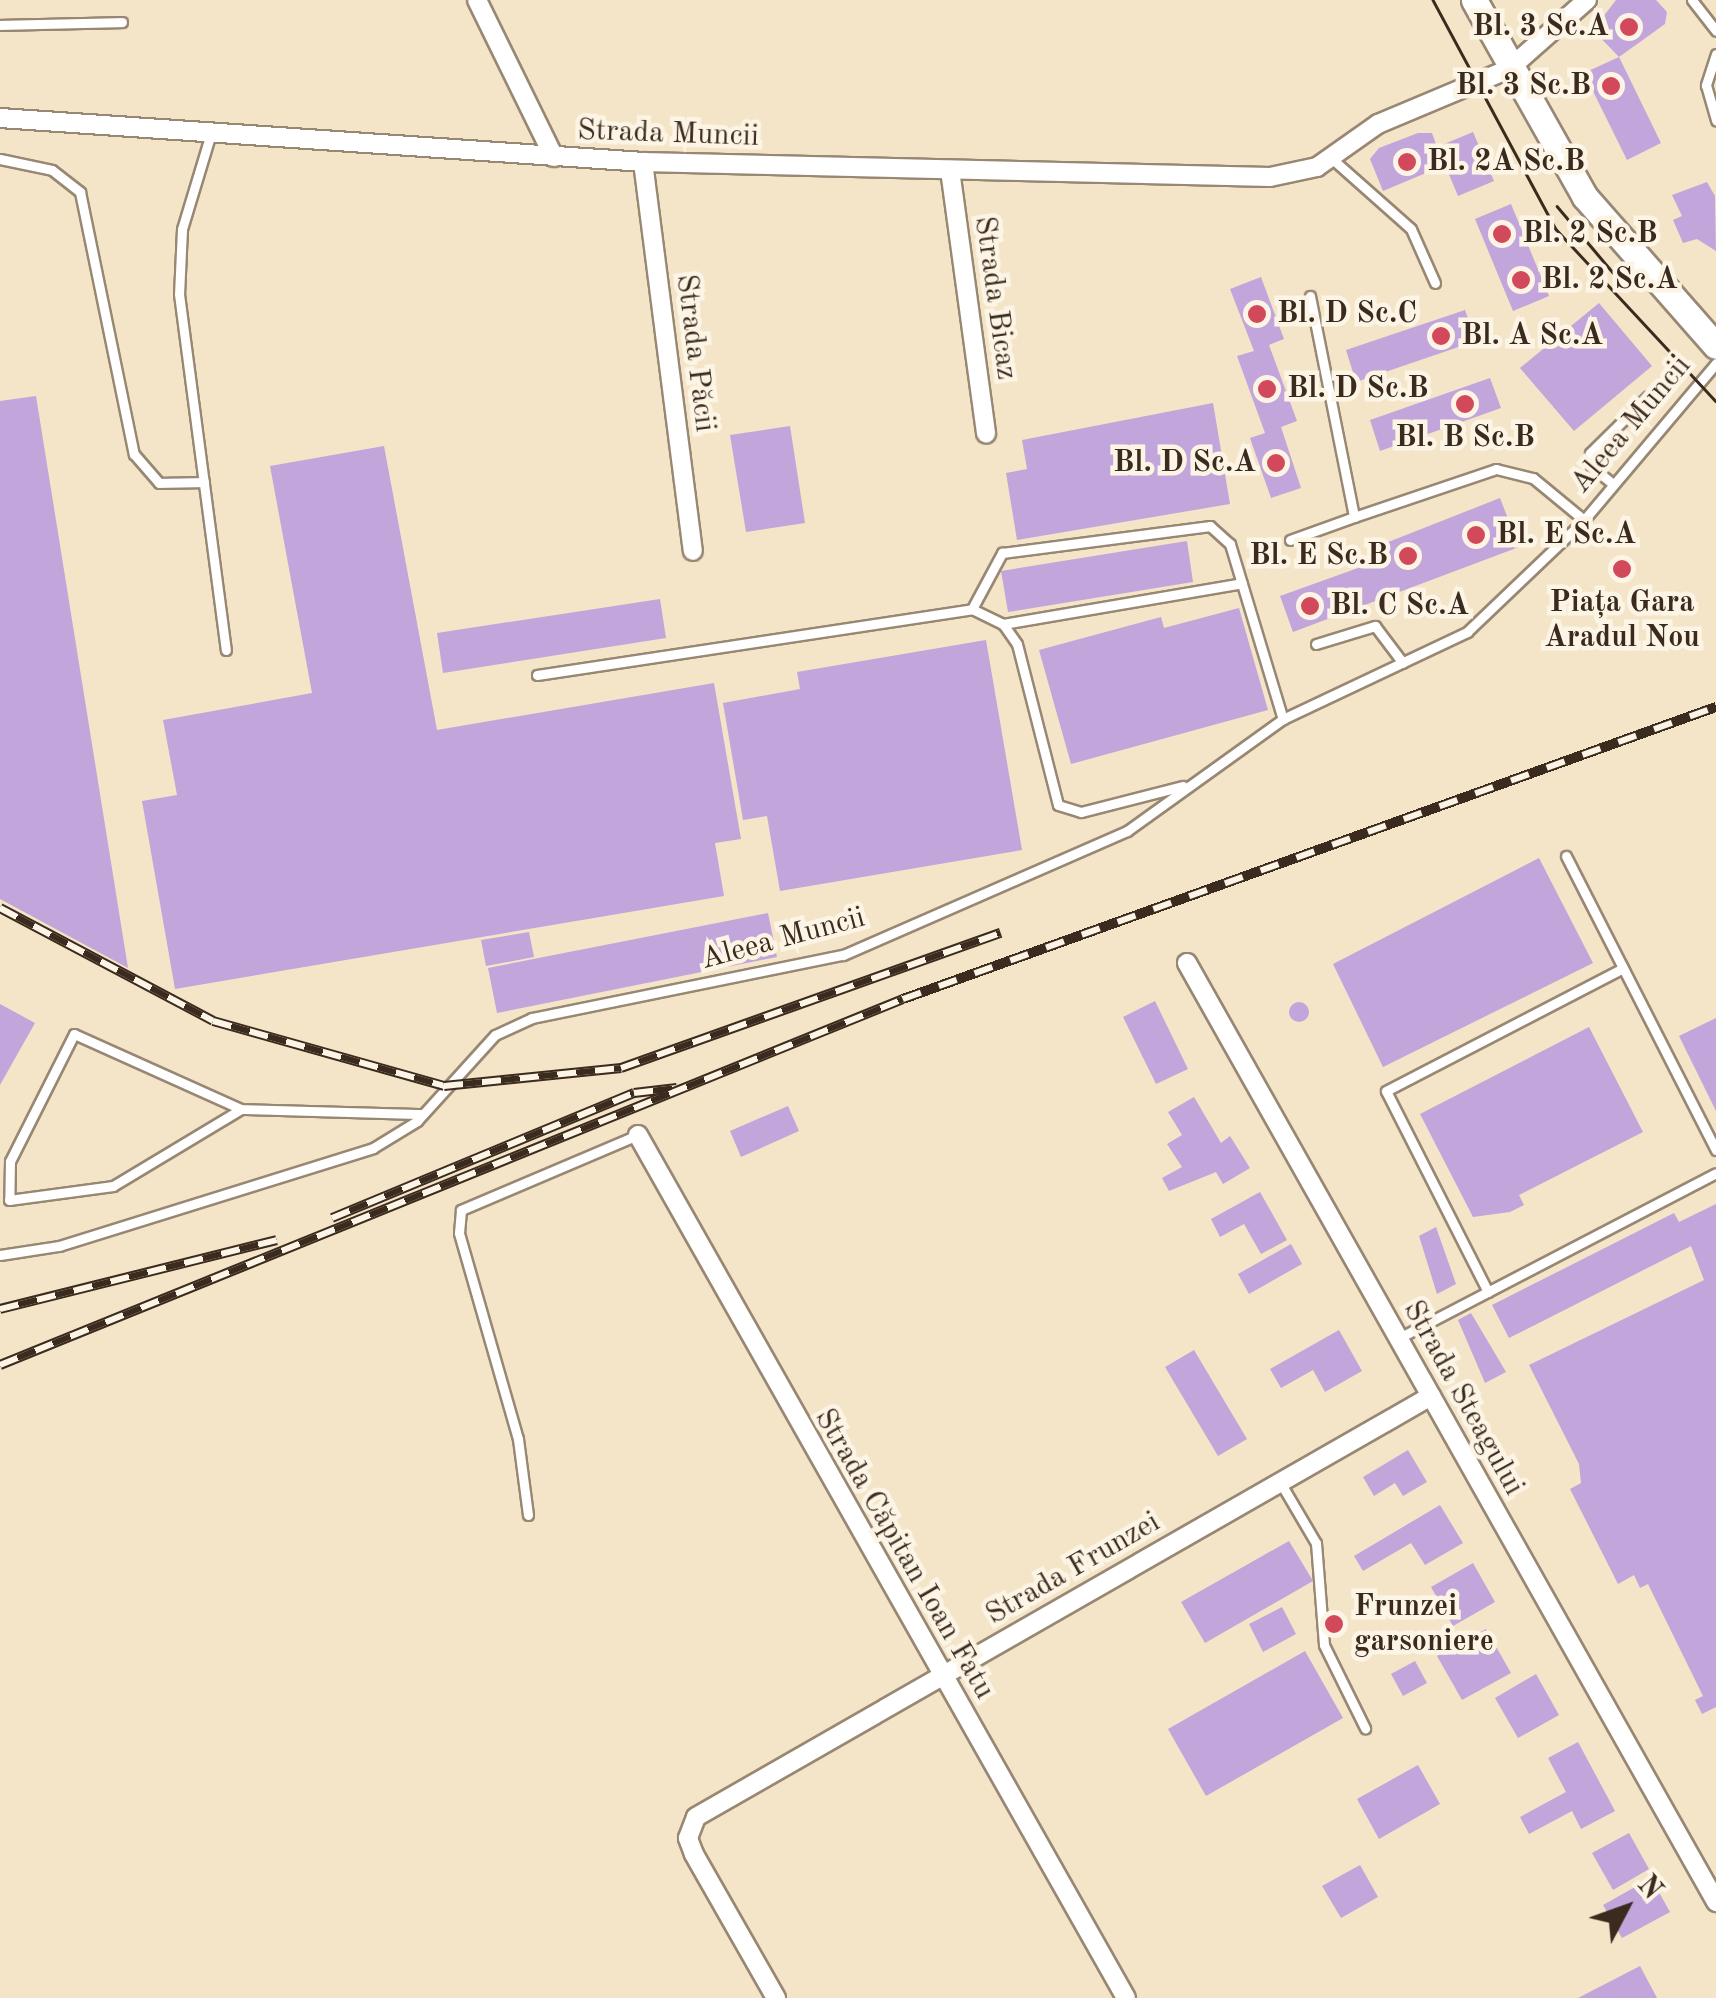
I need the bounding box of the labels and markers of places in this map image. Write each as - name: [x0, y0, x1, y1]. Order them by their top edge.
- place label: Bl. 3 Sc.A: [1472, 9, 1609, 45]
- marker: Bl. 3 Sc.A: [1618, 16, 1640, 38]
- place label: Bl. 3 Sc.B: [1456, 68, 1591, 104]
- marker: Bl. 3 Sc.B: [1600, 75, 1622, 97]
- place label: Bl. 2A Sc.B: [1427, 144, 1585, 180]
- marker: Bl. 2A Sc.B: [1396, 151, 1418, 173]
- place label: Bl. 2 Sc.B: [1522, 216, 1657, 252]
- marker: Bl. 2 Sc.B: [1491, 223, 1513, 245]
- place label: Bl. 2 Sc.A: [1541, 262, 1678, 298]
- marker: Bl. 2 Sc.A: [1510, 269, 1532, 291]
- place label: Bl. D Sc.C: [1277, 296, 1417, 332]
- marker: Bl. D Sc.C: [1246, 303, 1268, 325]
- place label: Bl. A Sc.A: [1461, 318, 1603, 354]
- marker: Bl. A Sc.A: [1430, 325, 1452, 347]
- place label: Bl. D Sc.B: [1287, 371, 1429, 407]
- marker: Bl. D Sc.B: [1256, 378, 1278, 400]
- marker: Bl. B Sc.B: [1454, 393, 1476, 415]
- place label: Bl. B Sc.B: [1395, 420, 1535, 456]
- place label: Bl. D Sc.A: [1113, 445, 1256, 481]
- marker: Bl. D Sc.A: [1265, 452, 1287, 474]
- place label: Bl. E Sc.A: [1496, 517, 1636, 553]
- marker: Bl. E Sc.A: [1465, 524, 1487, 546]
- place label: Bl. E Sc.B: [1249, 538, 1388, 574]
- marker: Bl. E Sc.B: [1397, 545, 1419, 567]
- marker: Piața Gara Aradul Nou: [1611, 558, 1633, 580]
- place label: Piața Gara Aradul Nou: [1544, 585, 1700, 656]
- place label: Bl. C Sc.A: [1330, 588, 1469, 624]
- marker: Bl. C Sc.A: [1299, 595, 1321, 617]
- place label: Frunzei garsoniere: [1354, 1589, 1494, 1660]
- marker: Frunzei garsoniere: [1323, 1613, 1345, 1635]

